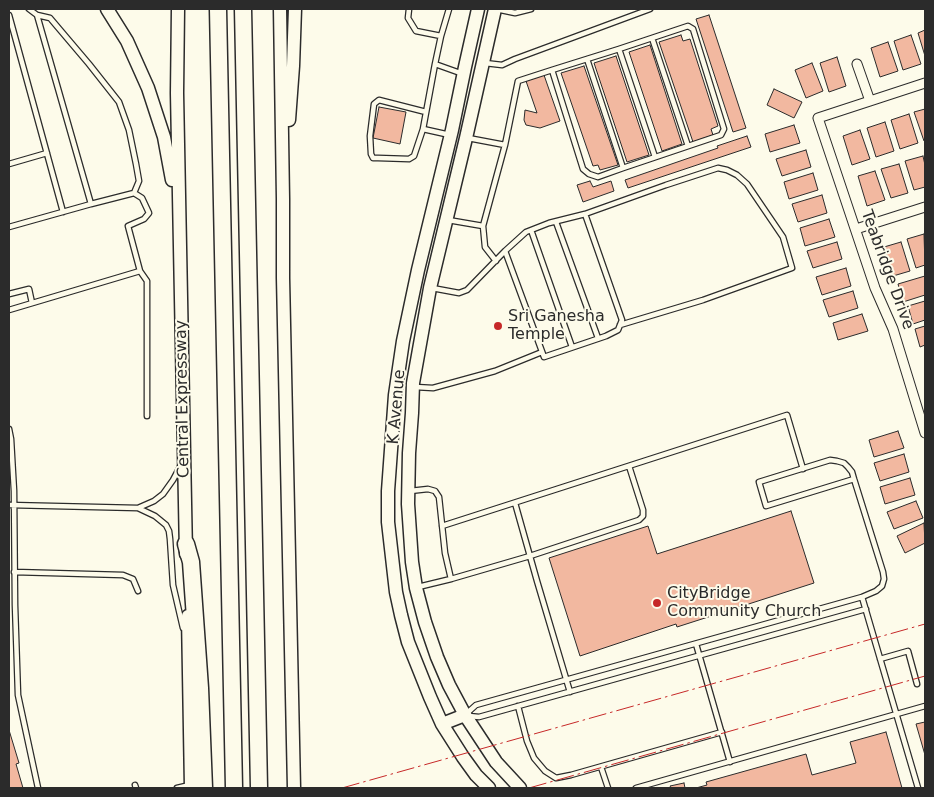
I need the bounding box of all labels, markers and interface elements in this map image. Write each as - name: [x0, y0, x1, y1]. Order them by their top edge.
- street label: Teabridge Drive: [856, 208, 918, 332]
- place label: Sri Ganesha Temple: [508, 307, 605, 345]
- street label: Central Expressway: [172, 320, 194, 478]
- marker: Sri Ganesha Temple: [492, 320, 504, 332]
- street label: K Avenue: [384, 369, 410, 445]
- place label: CityBridge Community Church: [667, 584, 821, 622]
- marker: CityBridge Community Church: [651, 597, 663, 609]

